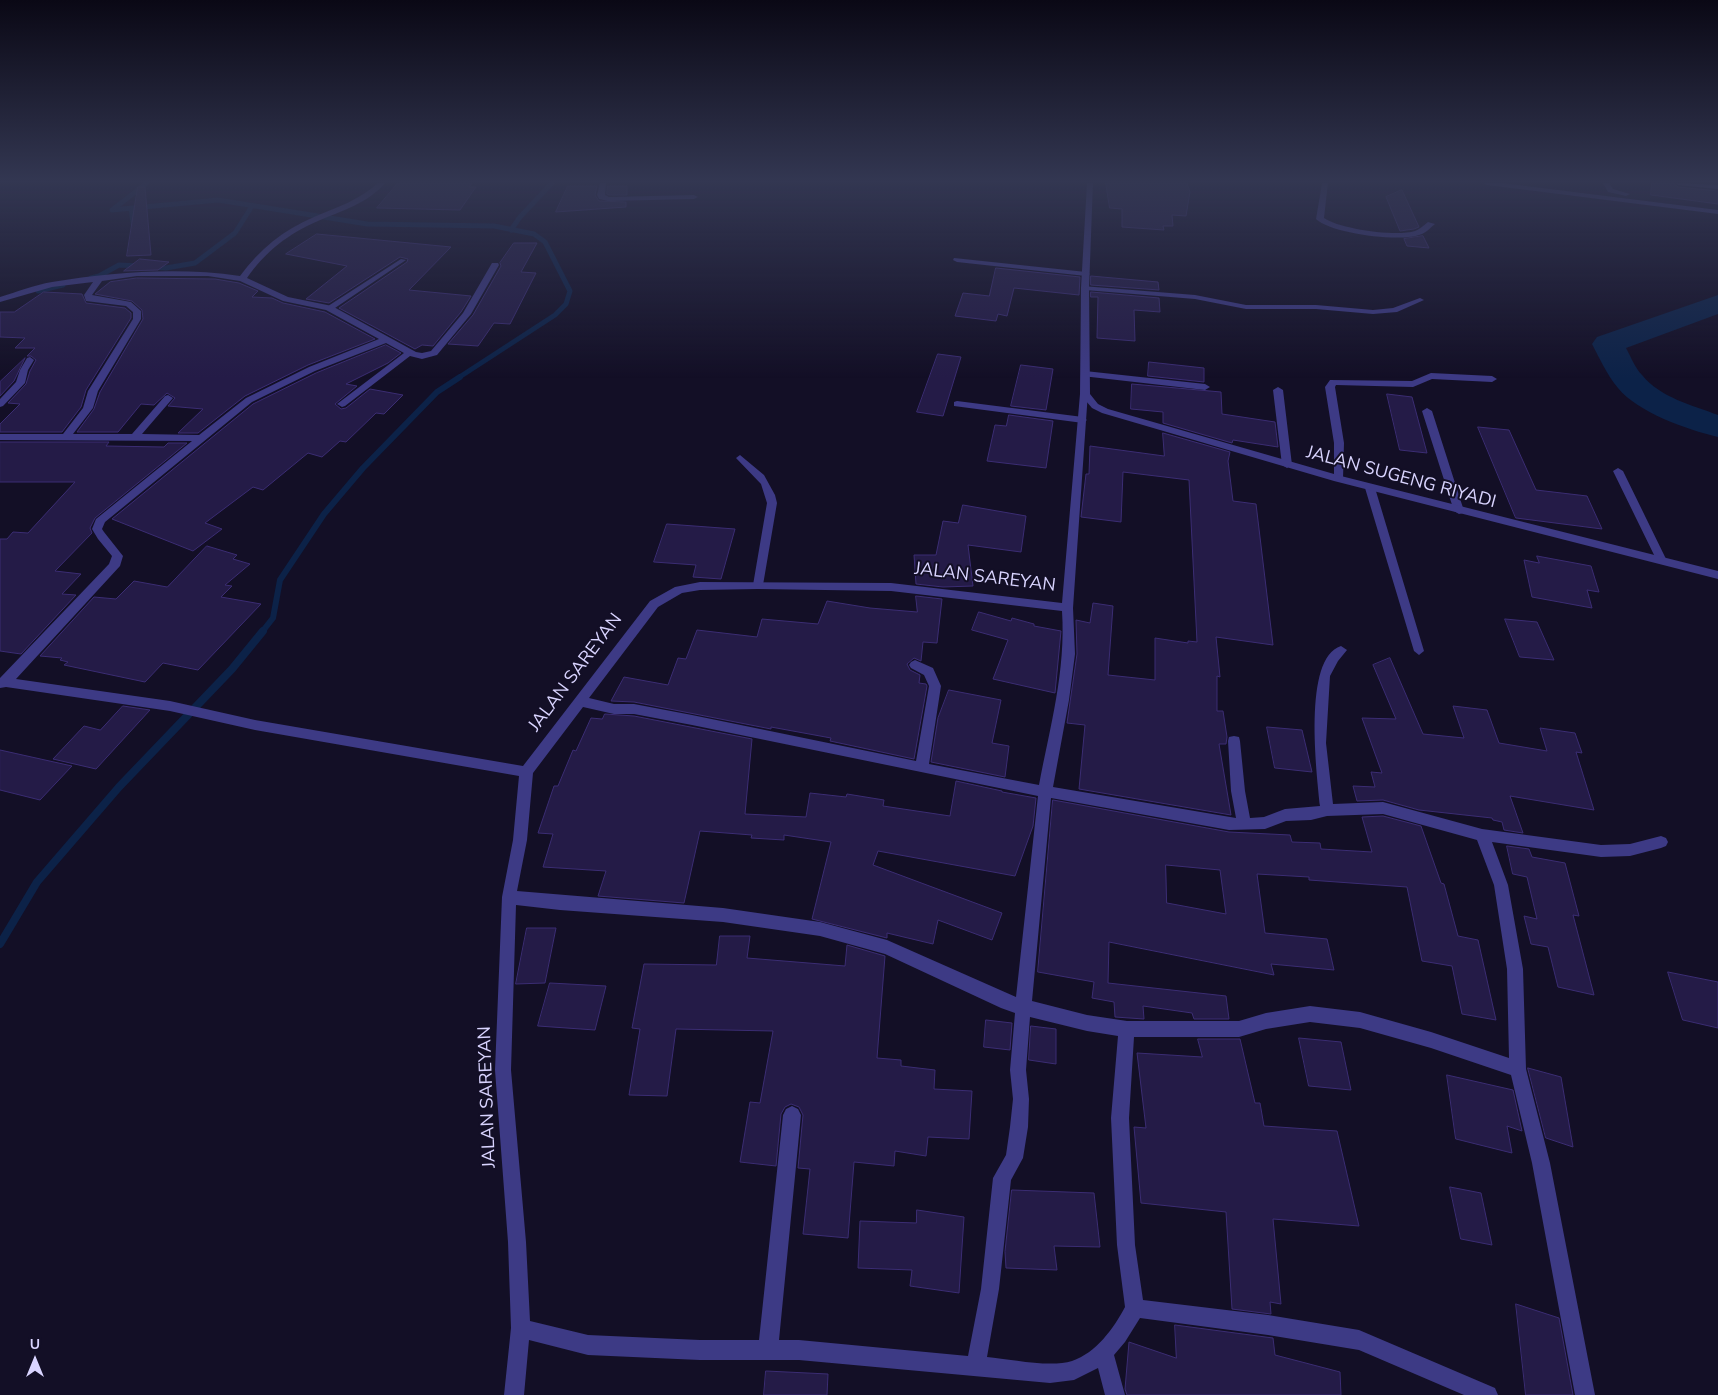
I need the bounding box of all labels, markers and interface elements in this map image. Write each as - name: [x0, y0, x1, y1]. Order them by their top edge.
- street label: JALAN SUGENG RIYADI: [1304, 442, 1498, 514]
- street label: JALAN SAREYAN: [913, 559, 1057, 597]
- street label: JALAN SAREYAN: [525, 610, 627, 736]
- street label: JALAN SAREYAN: [475, 1026, 501, 1168]
- north arrow: [10, 1335, 60, 1385]
- text: U: [30, 1335, 40, 1354]

